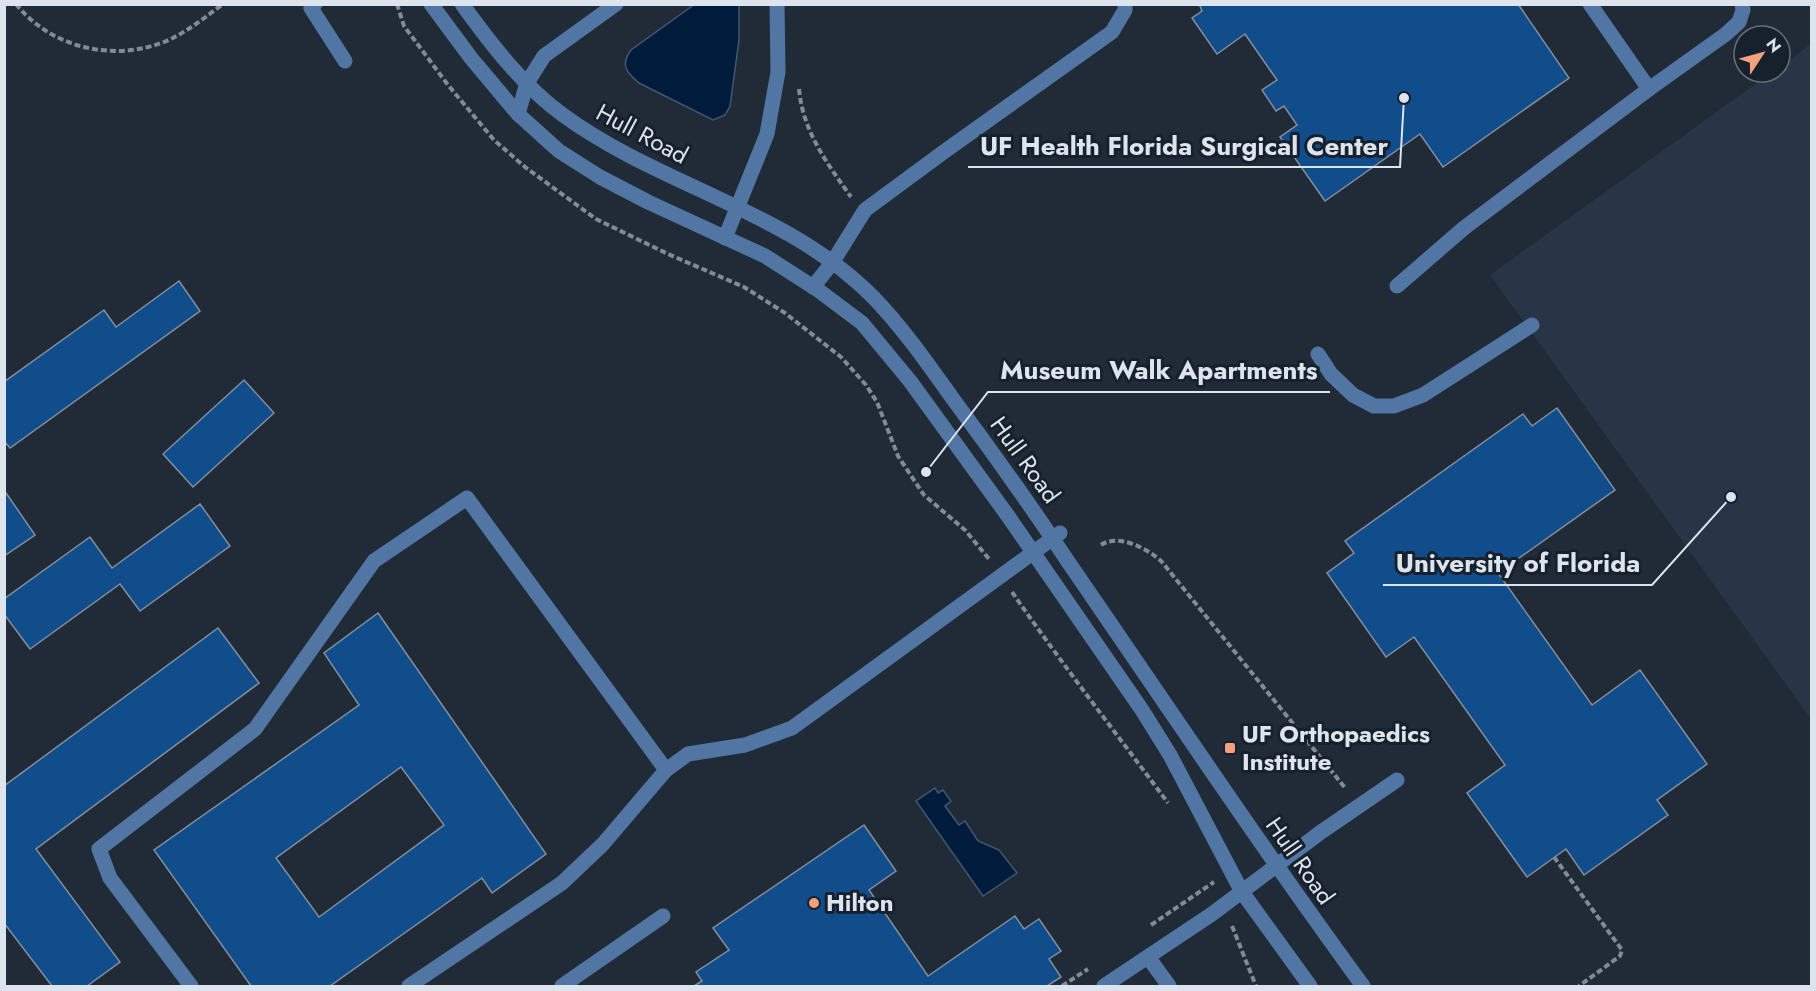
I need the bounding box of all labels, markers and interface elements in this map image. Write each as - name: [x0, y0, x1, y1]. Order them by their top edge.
- north arrow: [1732, 24, 1792, 84]
- text: N: [1761, 34, 1787, 57]
- street label: Hull Road: [590, 95, 695, 172]
- callout: UF Health Florida Surgical Center: [968, 123, 1400, 167]
- text: UF Health Florida Surgical Center: [980, 127, 1388, 165]
- callout: Museum Walk Apartments: [988, 348, 1330, 392]
- text: Museum Walk Apartments: [1000, 351, 1318, 389]
- street label: Hull Road: [982, 409, 1069, 510]
- callout: University of Florida: [1383, 541, 1652, 585]
- text: University of Florida: [1396, 544, 1640, 582]
- place label: UF Orthopaedics Institute: [1242, 716, 1430, 779]
- marker: UF Orthopaedics Institute: [1223, 741, 1237, 755]
- street label: Hull Road: [1257, 810, 1343, 912]
- place label: Hilton: [826, 885, 894, 920]
- marker: Hilton: [807, 896, 821, 910]

